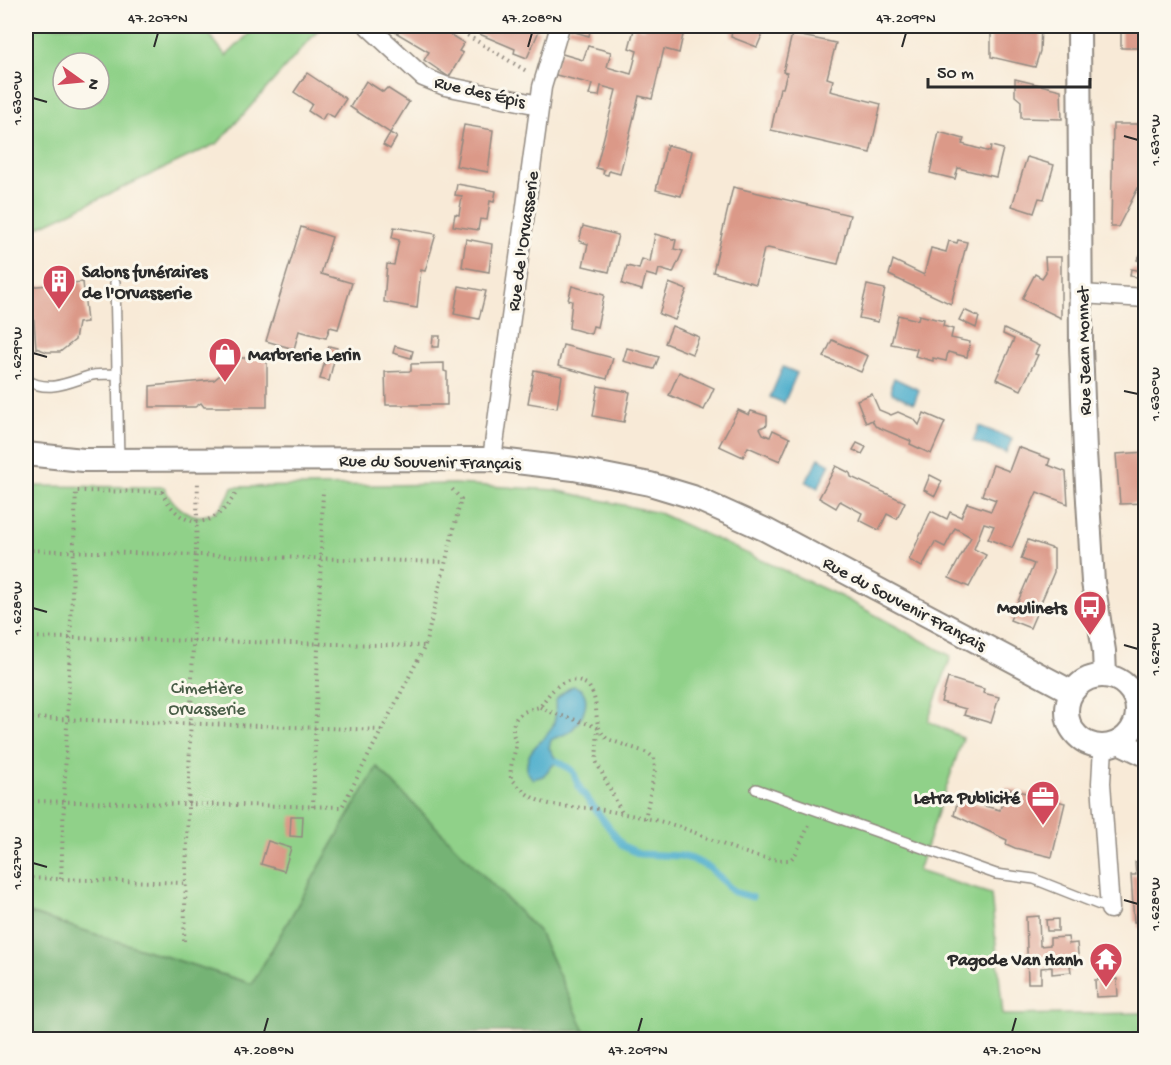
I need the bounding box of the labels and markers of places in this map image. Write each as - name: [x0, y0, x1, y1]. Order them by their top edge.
- building icon: Salons funéraires de l'Orvasserie: [41, 263, 77, 310]
- place label: Salons funéraires de l'Orvasserie: [82, 263, 209, 305]
- shop icon: Marbrerie Lerin: [207, 336, 243, 383]
- place label: Marbrerie Lerin: [248, 346, 361, 367]
- bus stop icon: Moulinets: [1072, 589, 1108, 636]
- place label: Moulinets: [997, 599, 1068, 620]
- office icon: Letra Publicité: [1025, 779, 1061, 826]
- place label: Letra Publicité: [914, 789, 1021, 810]
- temple icon: Pagode Van Hanh: [1088, 941, 1124, 988]
- place label: Pagode Van Hanh: [947, 951, 1083, 972]

